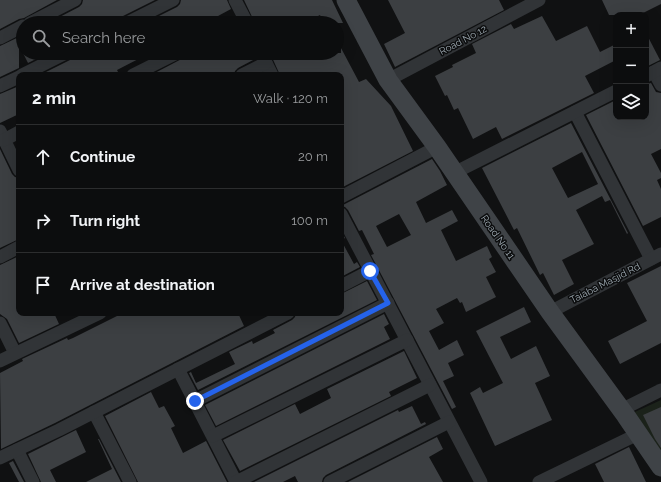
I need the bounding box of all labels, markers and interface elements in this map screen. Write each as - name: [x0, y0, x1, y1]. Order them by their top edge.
- map controls: [613, 12, 649, 120]
- button: +: [613, 12, 649, 48]
- search box: [16, 16, 344, 60]
- street label: Road No 12: [437, 23, 489, 57]
- icon: search: [30, 27, 52, 49]
- text: Search here: [62, 29, 145, 47]
- button: −: [613, 48, 649, 84]
- button: layers: [613, 84, 649, 120]
- text: 2 min: [32, 88, 76, 108]
- text: Walk · 120 m: [253, 91, 328, 106]
- icon: ahead: [32, 146, 54, 168]
- text: Continue: [70, 148, 135, 166]
- text: 20 m: [298, 149, 328, 164]
- icon: right: [32, 210, 54, 232]
- text: Turn right: [70, 212, 140, 230]
- text: 100 m: [291, 213, 328, 228]
- street label: Road No 11: [479, 213, 518, 262]
- street label: Taiaba Masjid Rd: [568, 261, 642, 305]
- route start: [361, 262, 379, 280]
- icon: arrive: [32, 274, 54, 296]
- text: Arrive at destination: [70, 276, 215, 294]
- route end: [186, 392, 204, 410]

